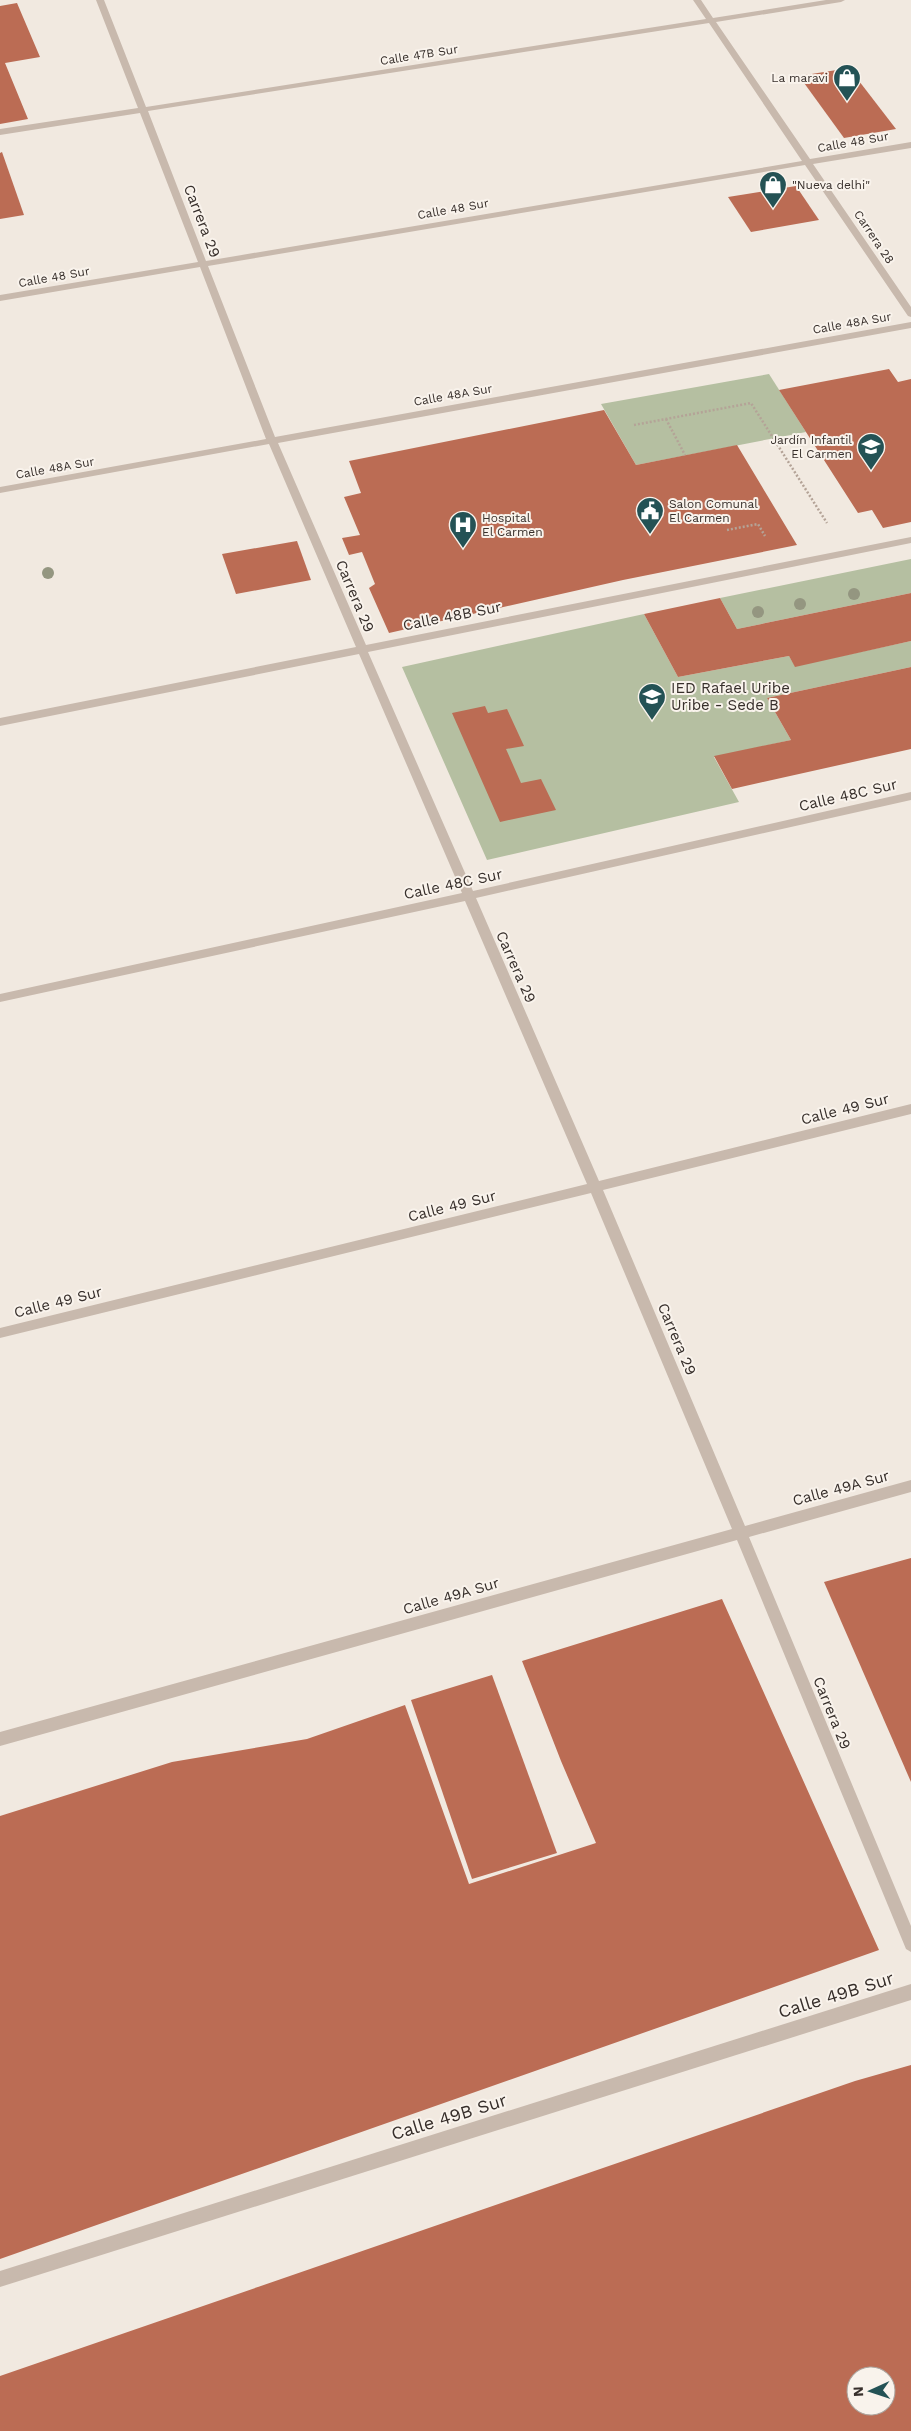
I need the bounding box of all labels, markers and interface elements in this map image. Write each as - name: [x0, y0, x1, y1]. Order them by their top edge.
- street label: Calle 47B Sur: [379, 42, 459, 68]
- shop icon: La maravi: [832, 63, 862, 102]
- place label: La maravi: [771, 71, 828, 85]
- street label: Calle 48 Sur: [816, 129, 890, 155]
- shop icon: "Nueva delhi": [758, 170, 788, 209]
- place label: "Nueva delhi": [792, 178, 870, 192]
- street label: Carrera 29: [180, 182, 224, 260]
- street label: Calle 48 Sur: [416, 196, 490, 222]
- street label: Carrera 28: [851, 208, 897, 266]
- street label: Calle 48 Sur: [17, 264, 91, 290]
- street label: Calle 48A Sur: [812, 309, 892, 337]
- street label: Calle 48A Sur: [413, 381, 493, 409]
- school or university icon: Jardín Infantil El Carmen: [856, 432, 886, 471]
- place label: Jardín Infantil El Carmen: [770, 433, 852, 461]
- street label: Calle 48A Sur: [15, 454, 95, 482]
- public building icon: Salon Comunal El Carmen: [635, 496, 665, 535]
- place label: Salon Comunal El Carmen: [669, 497, 758, 525]
- hospital icon: Hospital El Carmen: [448, 510, 478, 549]
- place label: Hospital El Carmen: [482, 511, 543, 539]
- street label: Carrera 29: [332, 557, 378, 635]
- street label: Calle 48B Sur: [401, 598, 503, 634]
- place label: IED Rafael Uribe Uribe - Sede B: [671, 679, 790, 714]
- school or university icon: IED Rafael Uribe Uribe - Sede B: [637, 682, 667, 721]
- street label: Calle 48C Sur: [797, 775, 899, 815]
- street label: Calle 48C Sur: [402, 865, 504, 903]
- street label: Carrera 29: [492, 928, 540, 1006]
- street label: Calle 49 Sur: [799, 1089, 891, 1129]
- street label: Calle 49 Sur: [406, 1186, 498, 1226]
- street label: Calle 49 Sur: [12, 1282, 104, 1322]
- street label: Carrera 29: [654, 1300, 700, 1378]
- street label: Calle 49A Sur: [791, 1466, 891, 1510]
- street label: Calle 49A Sur: [401, 1574, 501, 1618]
- street label: Carrera 29: [809, 1674, 855, 1752]
- street label: Calle 49B Sur: [775, 1967, 896, 2022]
- street label: Calle 49B Sur: [388, 2089, 509, 2144]
- north arrow: [846, 2366, 896, 2416]
- text: N: [850, 2386, 866, 2397]

